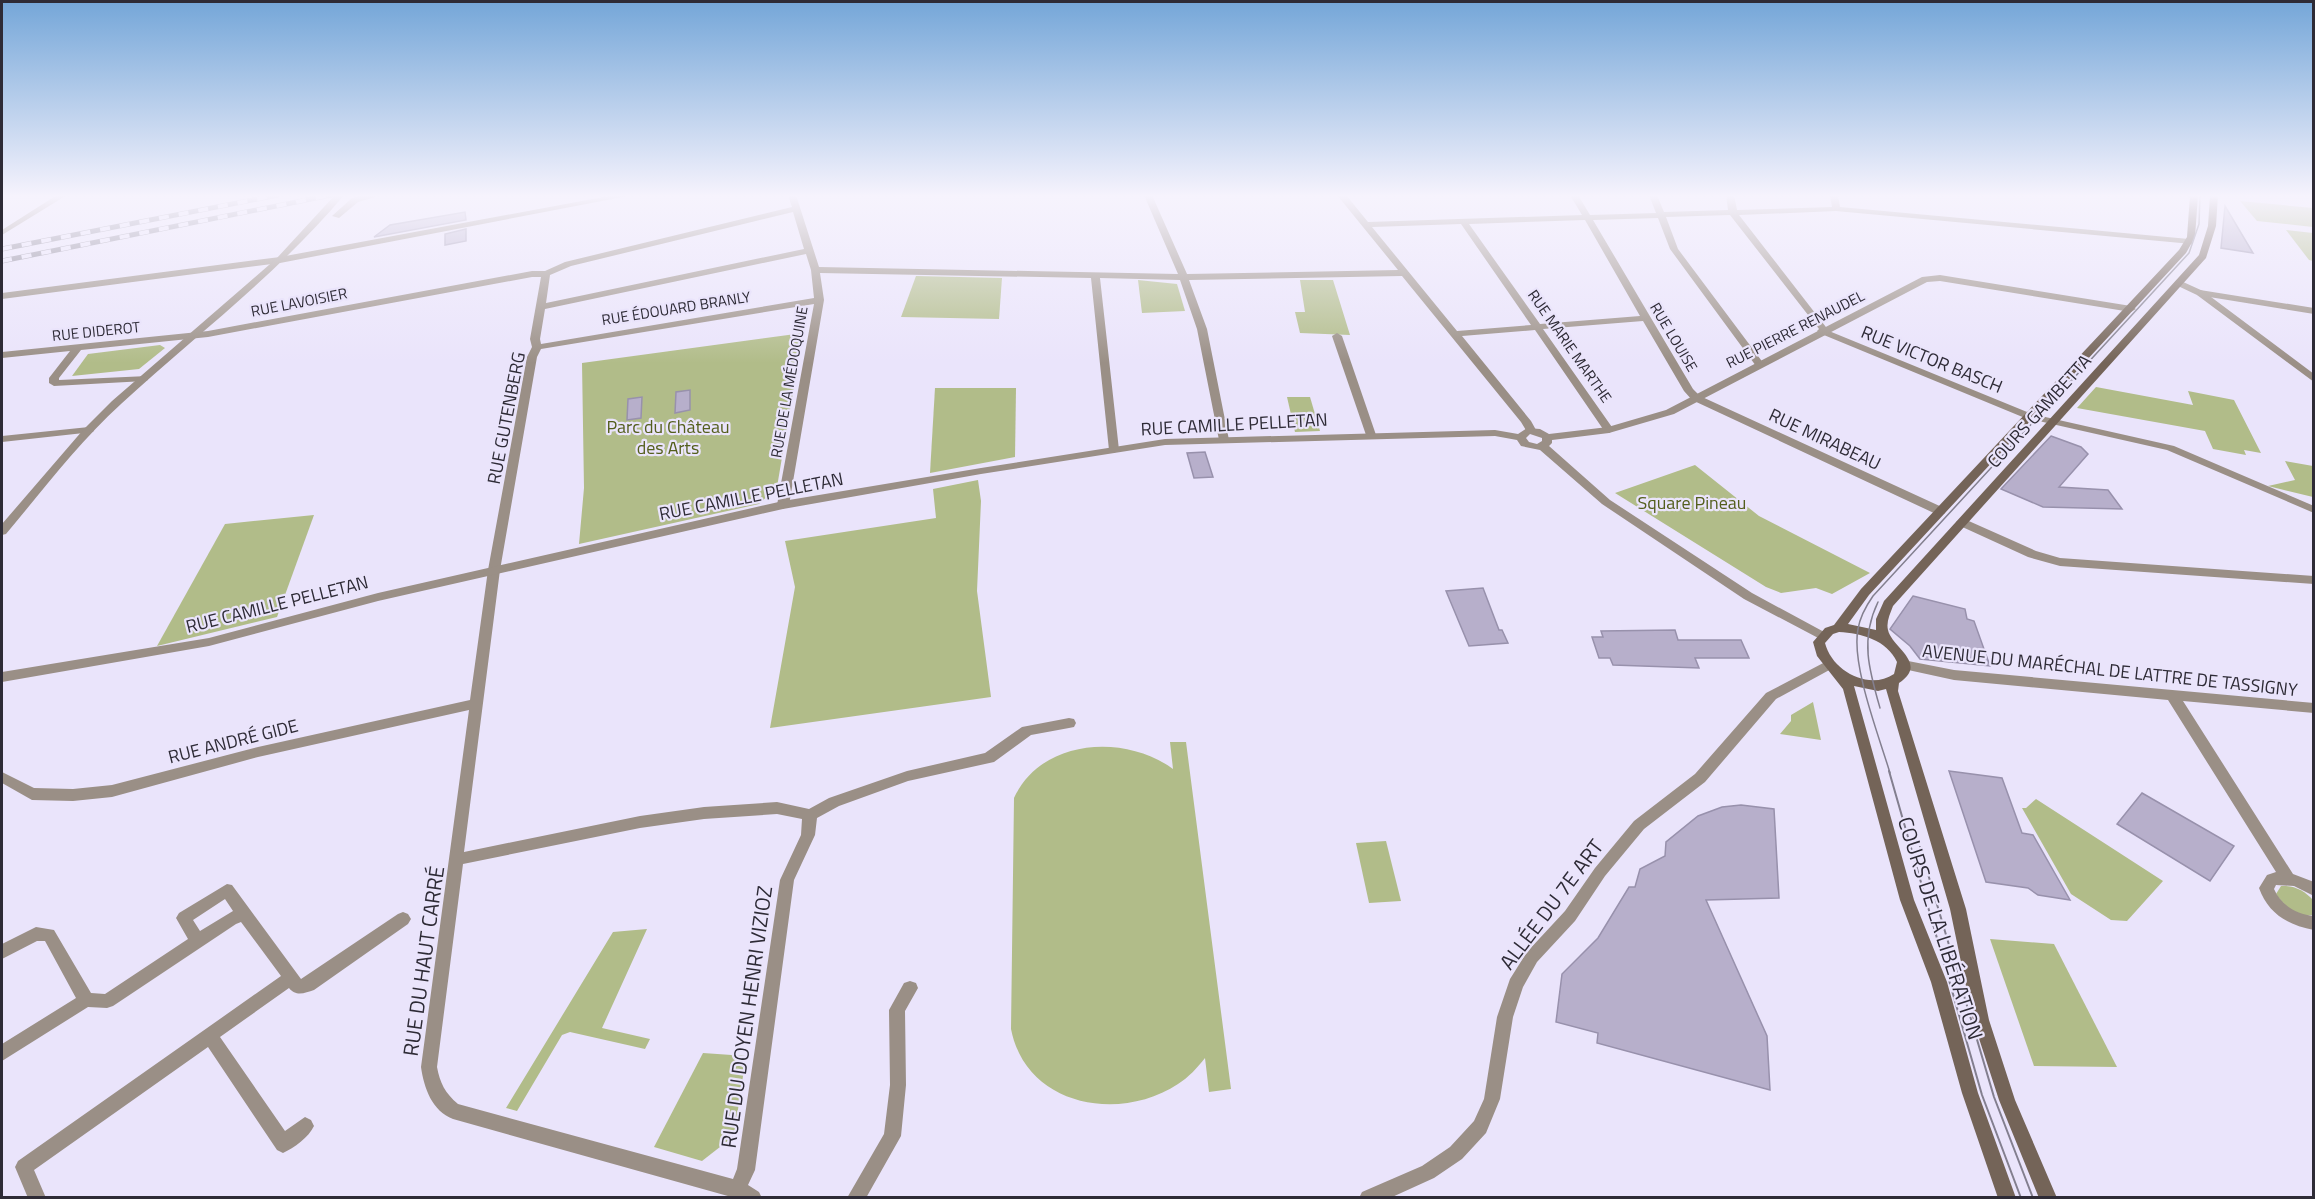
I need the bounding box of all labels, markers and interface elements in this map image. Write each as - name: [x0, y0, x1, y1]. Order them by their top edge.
- street label: RUE LAVOISIER: [249, 281, 349, 323]
- street label: RUE PIERRE RENAUDEL: [1722, 284, 1868, 374]
- street label: RUE ÉDOUARD BRANLY: [600, 285, 752, 331]
- street label: RUE MARIE MARTHE: [1522, 285, 1618, 407]
- street label: RUE LOUISE: [1644, 298, 1704, 376]
- street label: RUE DE LA MÉDOQUINE: [764, 304, 814, 460]
- street label: RUE DIDEROT: [51, 315, 141, 347]
- street label: RUE VICTOR BASCH: [1857, 318, 2007, 400]
- street label: COURS GAMBETTA: [1981, 348, 2098, 474]
- street label: RUE GUTENBERG: [480, 350, 532, 486]
- street label: RUE MIRABEAU: [1764, 401, 1886, 477]
- street label: RUE CAMILLE PELLETAN: [1140, 406, 1328, 442]
- park label: Parc du Château des Arts: [607, 413, 729, 461]
- street label: RUE CAMILLE PELLETAN: [657, 465, 845, 527]
- park label: Square Pineau: [1638, 489, 1746, 516]
- street label: RUE CAMILLE PELLETAN: [183, 568, 371, 640]
- street label: AVENUE DU MARÉCHAL DE LATTRE DE TASSIGNY: [1921, 637, 2299, 703]
- street label: RUE ANDRÉ GIDE: [165, 712, 301, 770]
- street label: COURS DE LA LIBÉRATION: [1890, 812, 1992, 1044]
- street label: ALLÉE DU 7E ART: [1491, 832, 1611, 976]
- street label: RUE DU HAUT CARRÉ: [394, 864, 452, 1058]
- street label: RUE DU DOYEN HENRI VIZIOZ: [712, 884, 780, 1150]

